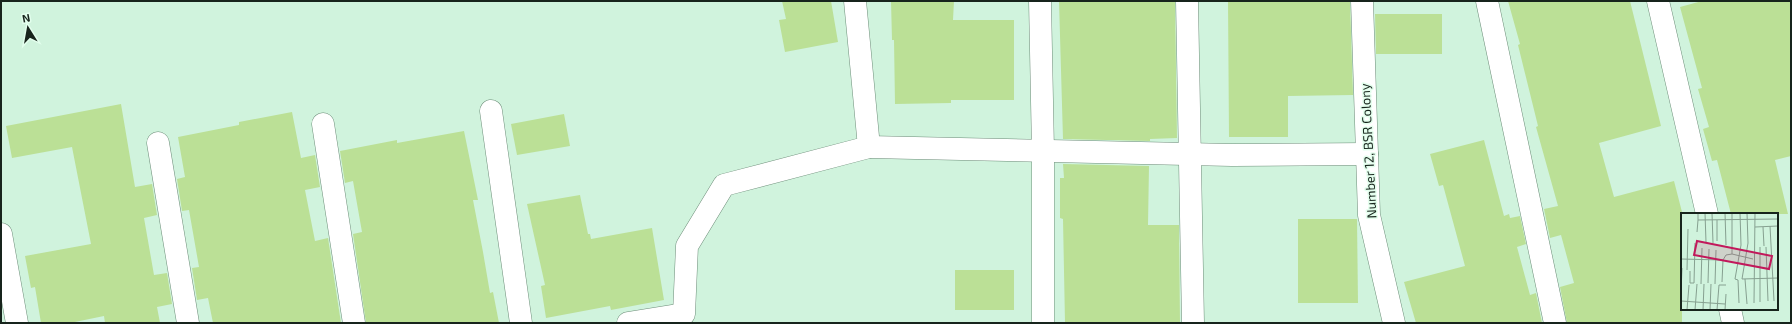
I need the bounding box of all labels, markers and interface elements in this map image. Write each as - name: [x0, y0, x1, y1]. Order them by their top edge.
- north arrow: [8, 8, 48, 48]
- text: N: [21, 11, 31, 25]
- street label: Number 12, BSR Colony: [1356, 83, 1380, 219]
- inset map: [1681, 213, 1778, 310]

